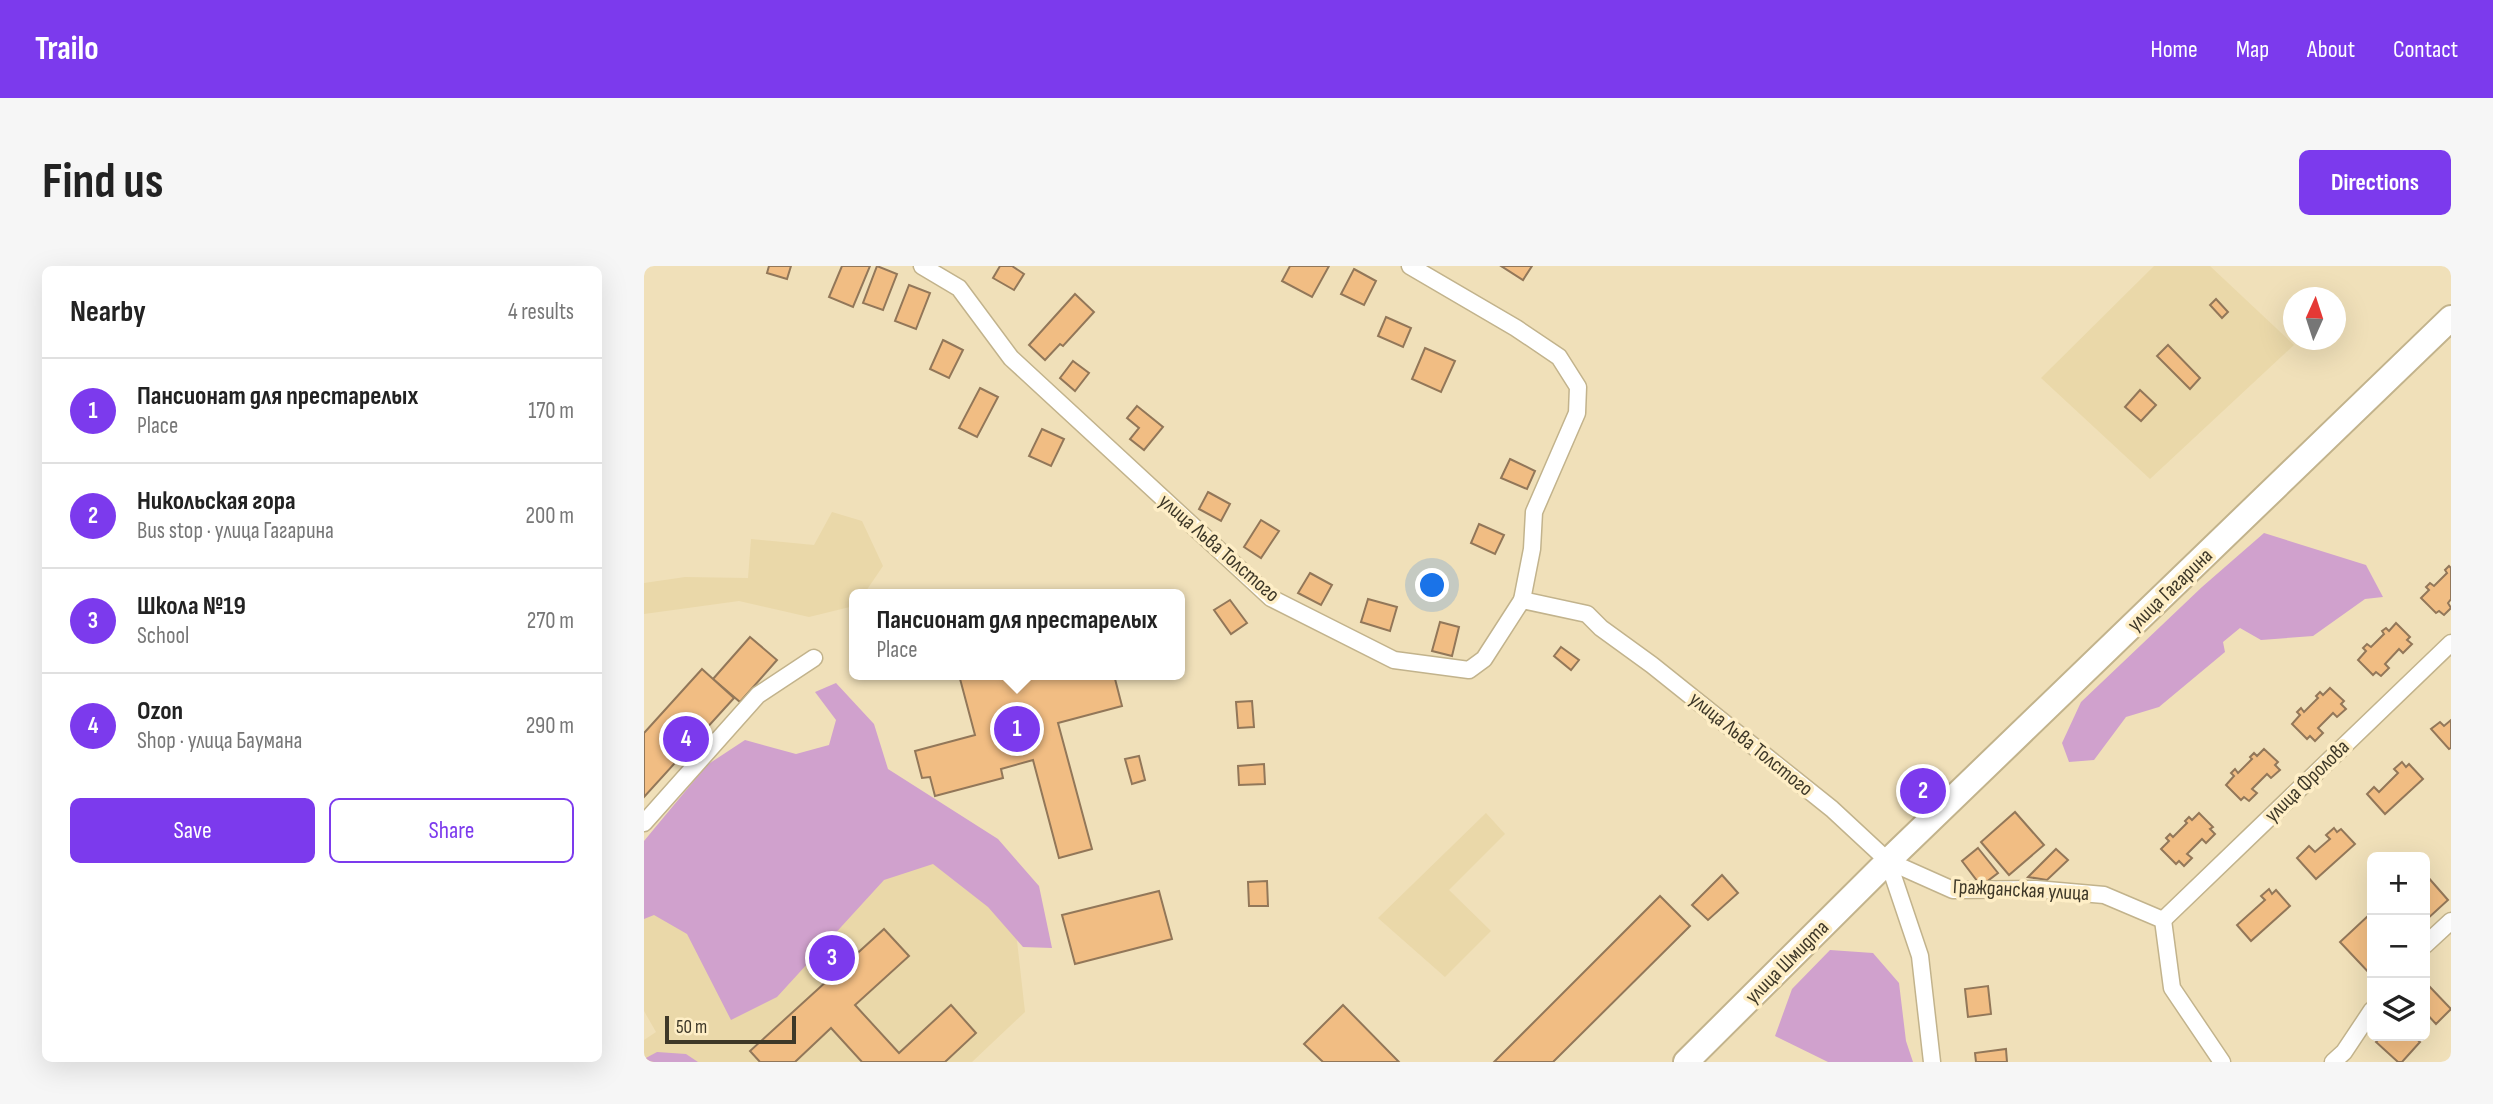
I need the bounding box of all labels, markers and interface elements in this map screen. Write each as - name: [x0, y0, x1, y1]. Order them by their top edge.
- text: Trailo: [35, 29, 99, 69]
- text: Home: [2150, 35, 2198, 64]
- text: Map: [2236, 35, 2269, 64]
- text: About: [2307, 35, 2355, 64]
- text: Contact: [2393, 35, 2458, 64]
- button: Directions: [2299, 150, 2451, 215]
- text: Find us: [42, 153, 164, 212]
- north arrow: [2283, 287, 2346, 350]
- text: Nearby: [70, 294, 146, 330]
- text: 4 results: [508, 298, 574, 326]
- text: Пансионат для престарелых: [137, 381, 418, 412]
- text: 1: [88, 397, 98, 425]
- text: 170 m: [528, 397, 574, 425]
- text: Place: [137, 412, 178, 440]
- text: Никольская гора: [137, 486, 296, 517]
- street label: улица Льва Толстого: [1153, 489, 1285, 607]
- text: 2: [88, 502, 98, 530]
- text: 200 m: [526, 502, 574, 530]
- text: Bus stop · улица Гагарина: [137, 517, 334, 545]
- street label: улица Гагарина: [2122, 543, 2218, 637]
- your location: [1415, 568, 1449, 602]
- popup: [849, 589, 1185, 680]
- text: Школа №19: [137, 591, 246, 622]
- text: Пансионат для престарелых: [876, 605, 1158, 636]
- text: 3: [88, 607, 98, 635]
- text: 270 m: [527, 607, 574, 635]
- text: School: [137, 622, 189, 650]
- text: Place: [876, 636, 918, 664]
- street label: улица Льва Толстого: [1684, 687, 1818, 801]
- text: Ozon: [137, 696, 183, 727]
- pin: 1: [994, 703, 1040, 755]
- text: 4: [88, 712, 98, 740]
- text: 290 m: [526, 712, 574, 740]
- pin: 4: [663, 713, 709, 765]
- text: Shop · улица Баумана: [137, 727, 302, 755]
- street label: улица Фролова: [2259, 734, 2355, 828]
- pin: 2: [1900, 765, 1946, 817]
- button: Save: [70, 798, 315, 863]
- button: Share: [329, 798, 574, 863]
- map controls: [2367, 852, 2430, 1041]
- button: +: [2367, 852, 2430, 915]
- street label: Гражданская улица: [1952, 874, 2090, 906]
- street label: улица Шмидта: [1740, 915, 1834, 1009]
- button: −: [2367, 915, 2430, 978]
- pin: 3: [809, 932, 855, 984]
- button: layers: [2367, 978, 2430, 1041]
- scale bar: [665, 1013, 796, 1045]
- text: 50 m: [676, 1016, 707, 1039]

